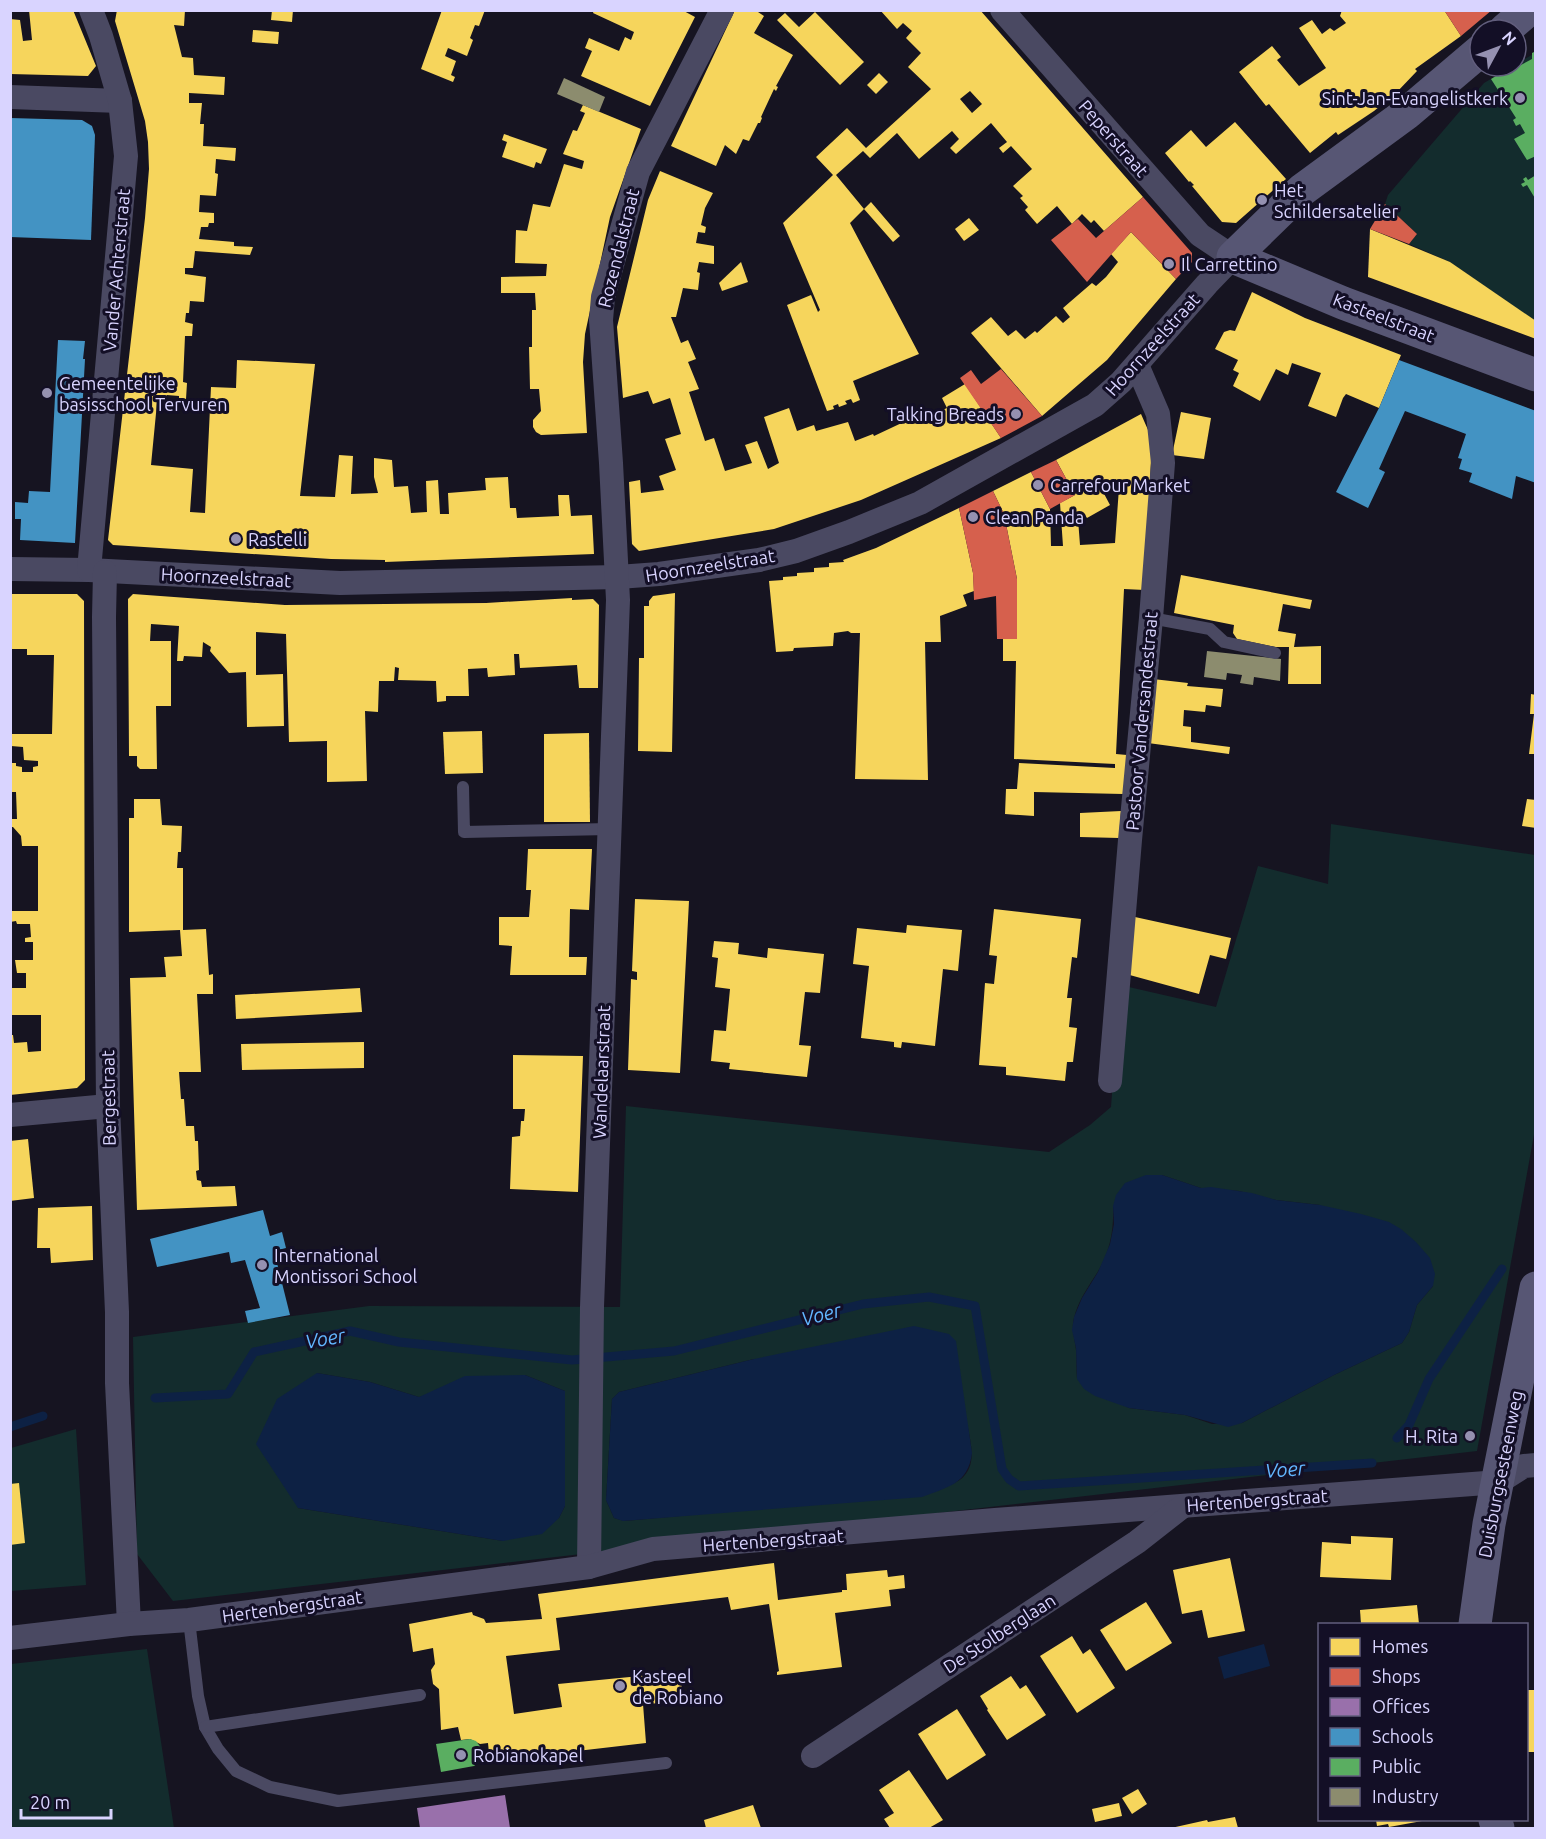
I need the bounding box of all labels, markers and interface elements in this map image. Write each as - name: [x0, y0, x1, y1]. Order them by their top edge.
- north arrow: [1468, 18, 1528, 78]
- text: N: [1499, 28, 1520, 49]
- place label: Sint-Jan-Evangelistkerk: [1322, 88, 1508, 108]
- marker: Sint-Jan-Evangelistkerk: [1513, 91, 1527, 105]
- street label: Peperstraat: [1075, 96, 1153, 180]
- place label: Het Schildersatelier: [1274, 180, 1399, 221]
- street label: Rozendalstraat: [594, 187, 642, 309]
- street label: Vander Achterstraat: [99, 188, 133, 352]
- marker: Het Schildersatelier: [1255, 193, 1269, 207]
- place label: Il Carrettino: [1181, 254, 1278, 274]
- marker: Il Carrettino: [1162, 257, 1176, 271]
- street label: Hoornzeelstraat: [1101, 289, 1203, 399]
- street label: Kasteelstraat: [1331, 289, 1437, 345]
- place label: Gemeentelijke basisschool Tervuren: [59, 373, 228, 414]
- marker: Gemeentelijke basisschool Tervuren: [40, 386, 54, 400]
- place label: Talking Breads: [887, 404, 1004, 424]
- marker: Talking Breads: [1009, 407, 1023, 421]
- place label: Carrefour Market: [1050, 475, 1190, 495]
- marker: Carrefour Market: [1031, 478, 1045, 492]
- place label: Clean Panda: [985, 507, 1084, 527]
- marker: Clean Panda: [966, 510, 980, 524]
- place label: Rastelli: [248, 529, 307, 549]
- marker: Rastelli: [229, 532, 243, 546]
- street label: Hoornzeelstraat: [644, 545, 776, 585]
- street label: Hoornzeelstraat: [160, 564, 292, 590]
- street label: Pastoor Vandersandestraat: [1121, 611, 1161, 831]
- street label: Wandelaarstraat: [589, 1005, 613, 1139]
- street label: Bergestraat: [97, 1050, 119, 1146]
- place label: International Montissori School: [274, 1245, 418, 1286]
- marker: International Montissori School: [255, 1258, 269, 1272]
- water label: Voer: [799, 1298, 845, 1330]
- water label: Voer: [303, 1323, 348, 1353]
- street label: Duisburgsesteenweg: [1474, 1389, 1526, 1559]
- place label: H. Rita: [1405, 1426, 1458, 1446]
- marker: H. Rita: [1463, 1429, 1477, 1443]
- water label: Voer: [1264, 1456, 1307, 1482]
- street label: Hertenbergstraat: [1186, 1485, 1328, 1515]
- street label: Hertenbergstraat: [702, 1525, 844, 1555]
- street label: Hertenbergstraat: [221, 1586, 363, 1626]
- street label: De Stolberglaan: [939, 1589, 1059, 1677]
- legend: [1318, 1623, 1528, 1821]
- text: Homes: [1372, 1636, 1429, 1656]
- place label: Kasteel de Robiano: [632, 1666, 723, 1707]
- text: Shops: [1372, 1666, 1421, 1686]
- marker: Kasteel de Robiano: [613, 1679, 627, 1693]
- text: Offices: [1372, 1696, 1430, 1716]
- text: Schools: [1372, 1726, 1434, 1746]
- place label: Robianokapel: [473, 1745, 583, 1765]
- marker: Robianokapel: [454, 1748, 468, 1762]
- text: Public: [1372, 1756, 1421, 1776]
- scale bar: [21, 1782, 111, 1820]
- text: Industry: [1372, 1786, 1439, 1806]
- text: 20 m: [30, 1792, 70, 1812]

